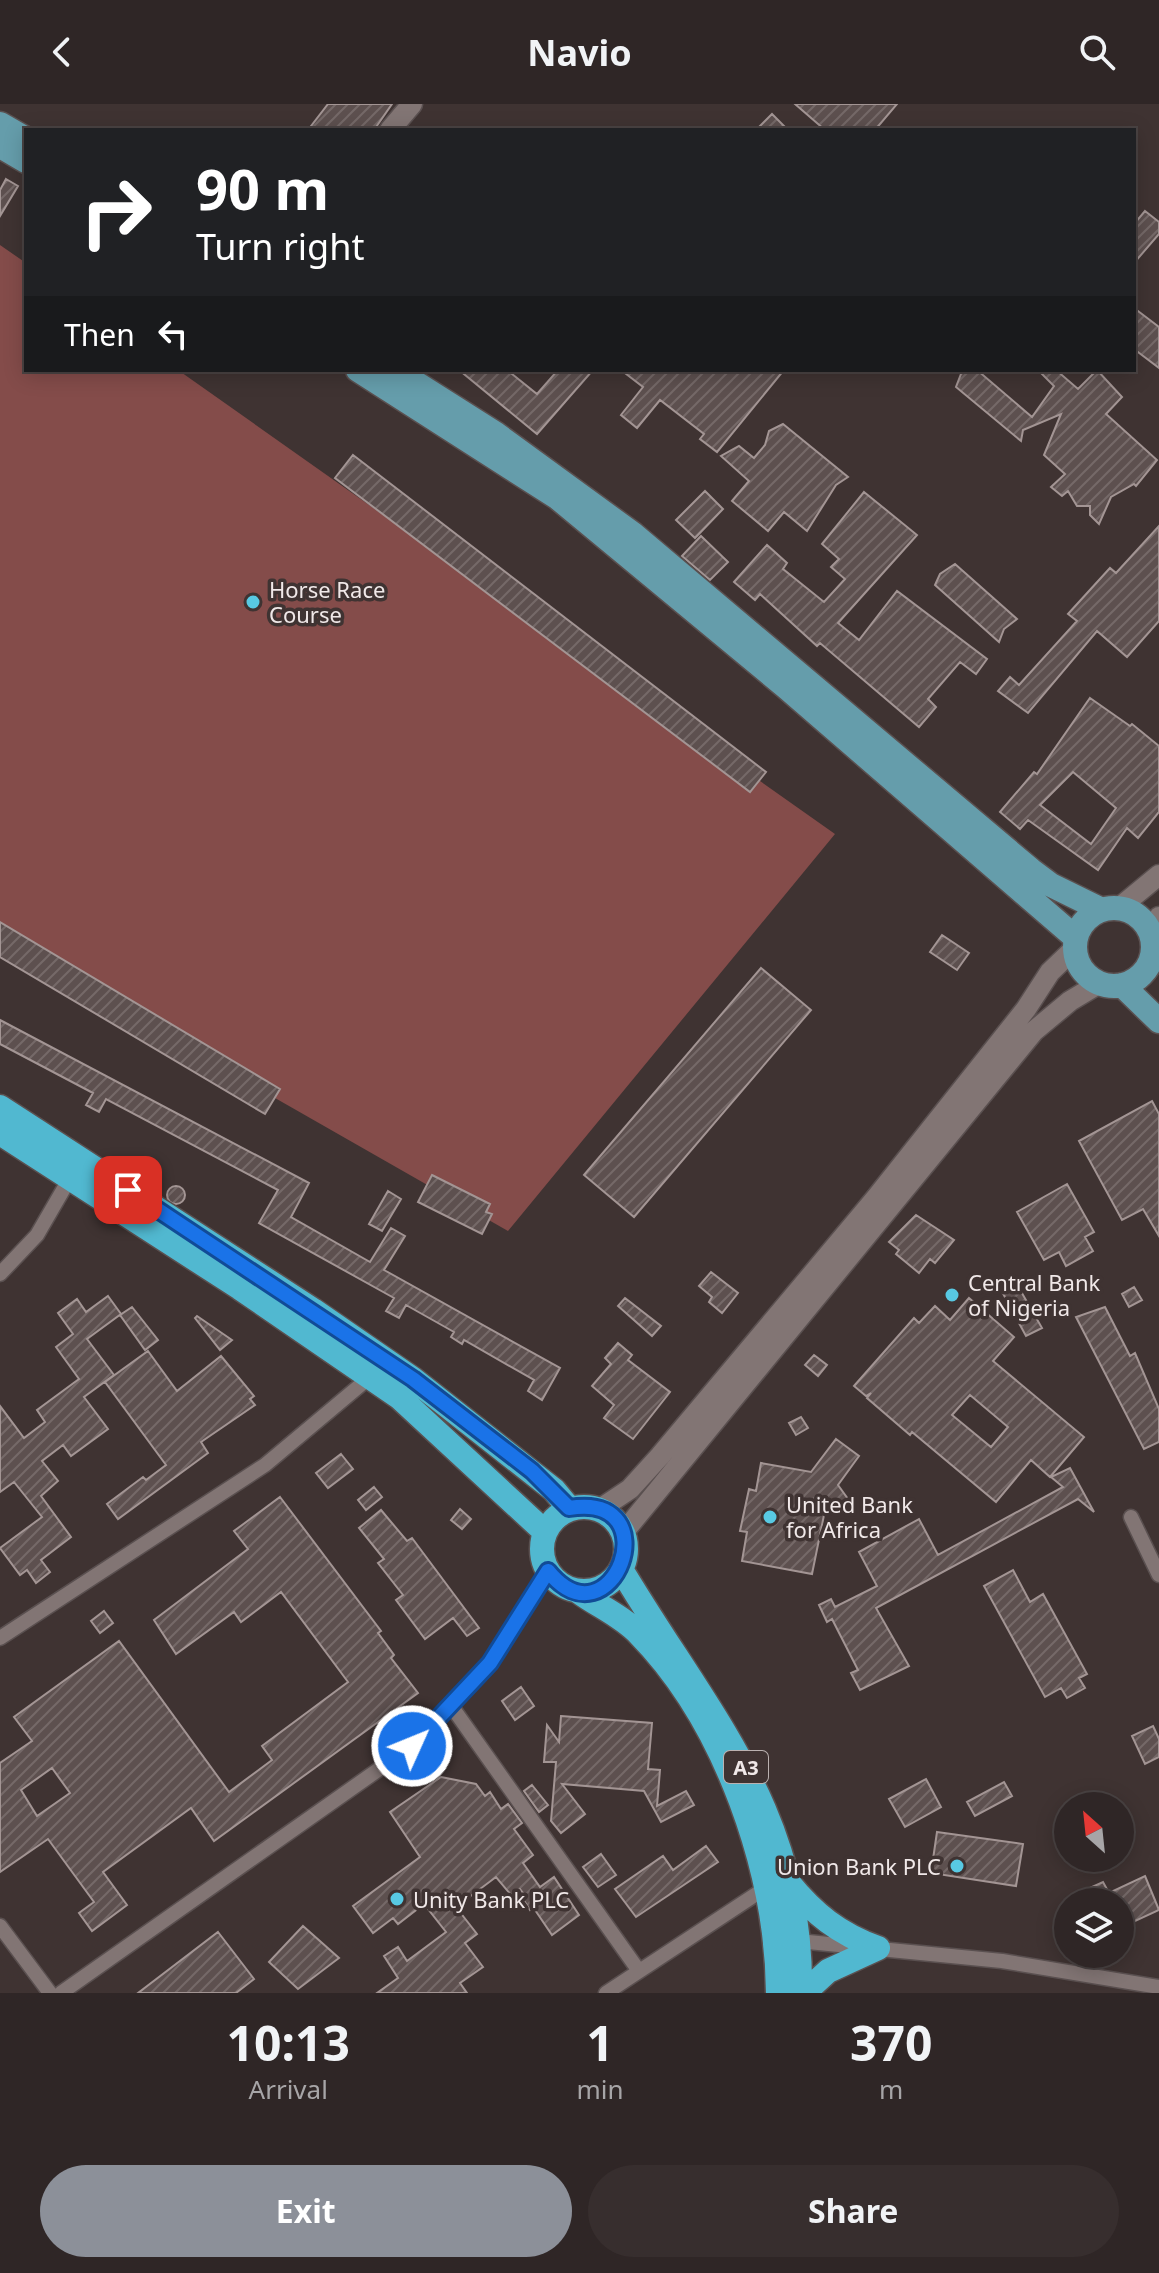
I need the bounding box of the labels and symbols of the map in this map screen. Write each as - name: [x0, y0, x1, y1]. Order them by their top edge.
- place label: Horse Race Course: [269, 574, 385, 629]
- marker: Horse Race Course: [244, 593, 262, 611]
- pin: [94, 1156, 162, 1224]
- place label: Central Bank of Nigeria: [968, 1267, 1100, 1322]
- marker: Central Bank of Nigeria: [943, 1286, 961, 1304]
- place label: United Bank for Africa: [786, 1489, 913, 1544]
- marker: United Bank for Africa: [761, 1508, 779, 1526]
- position arrow: [370, 1704, 454, 1788]
- road number: A3: [724, 1751, 768, 1783]
- north arrow: [1054, 1792, 1134, 1872]
- place label: Union Bank PLC: [777, 1851, 941, 1881]
- marker: Union Bank PLC: [948, 1857, 966, 1875]
- place label: Unity Bank PLC: [413, 1884, 569, 1914]
- marker: Unity Bank PLC: [388, 1890, 406, 1908]

